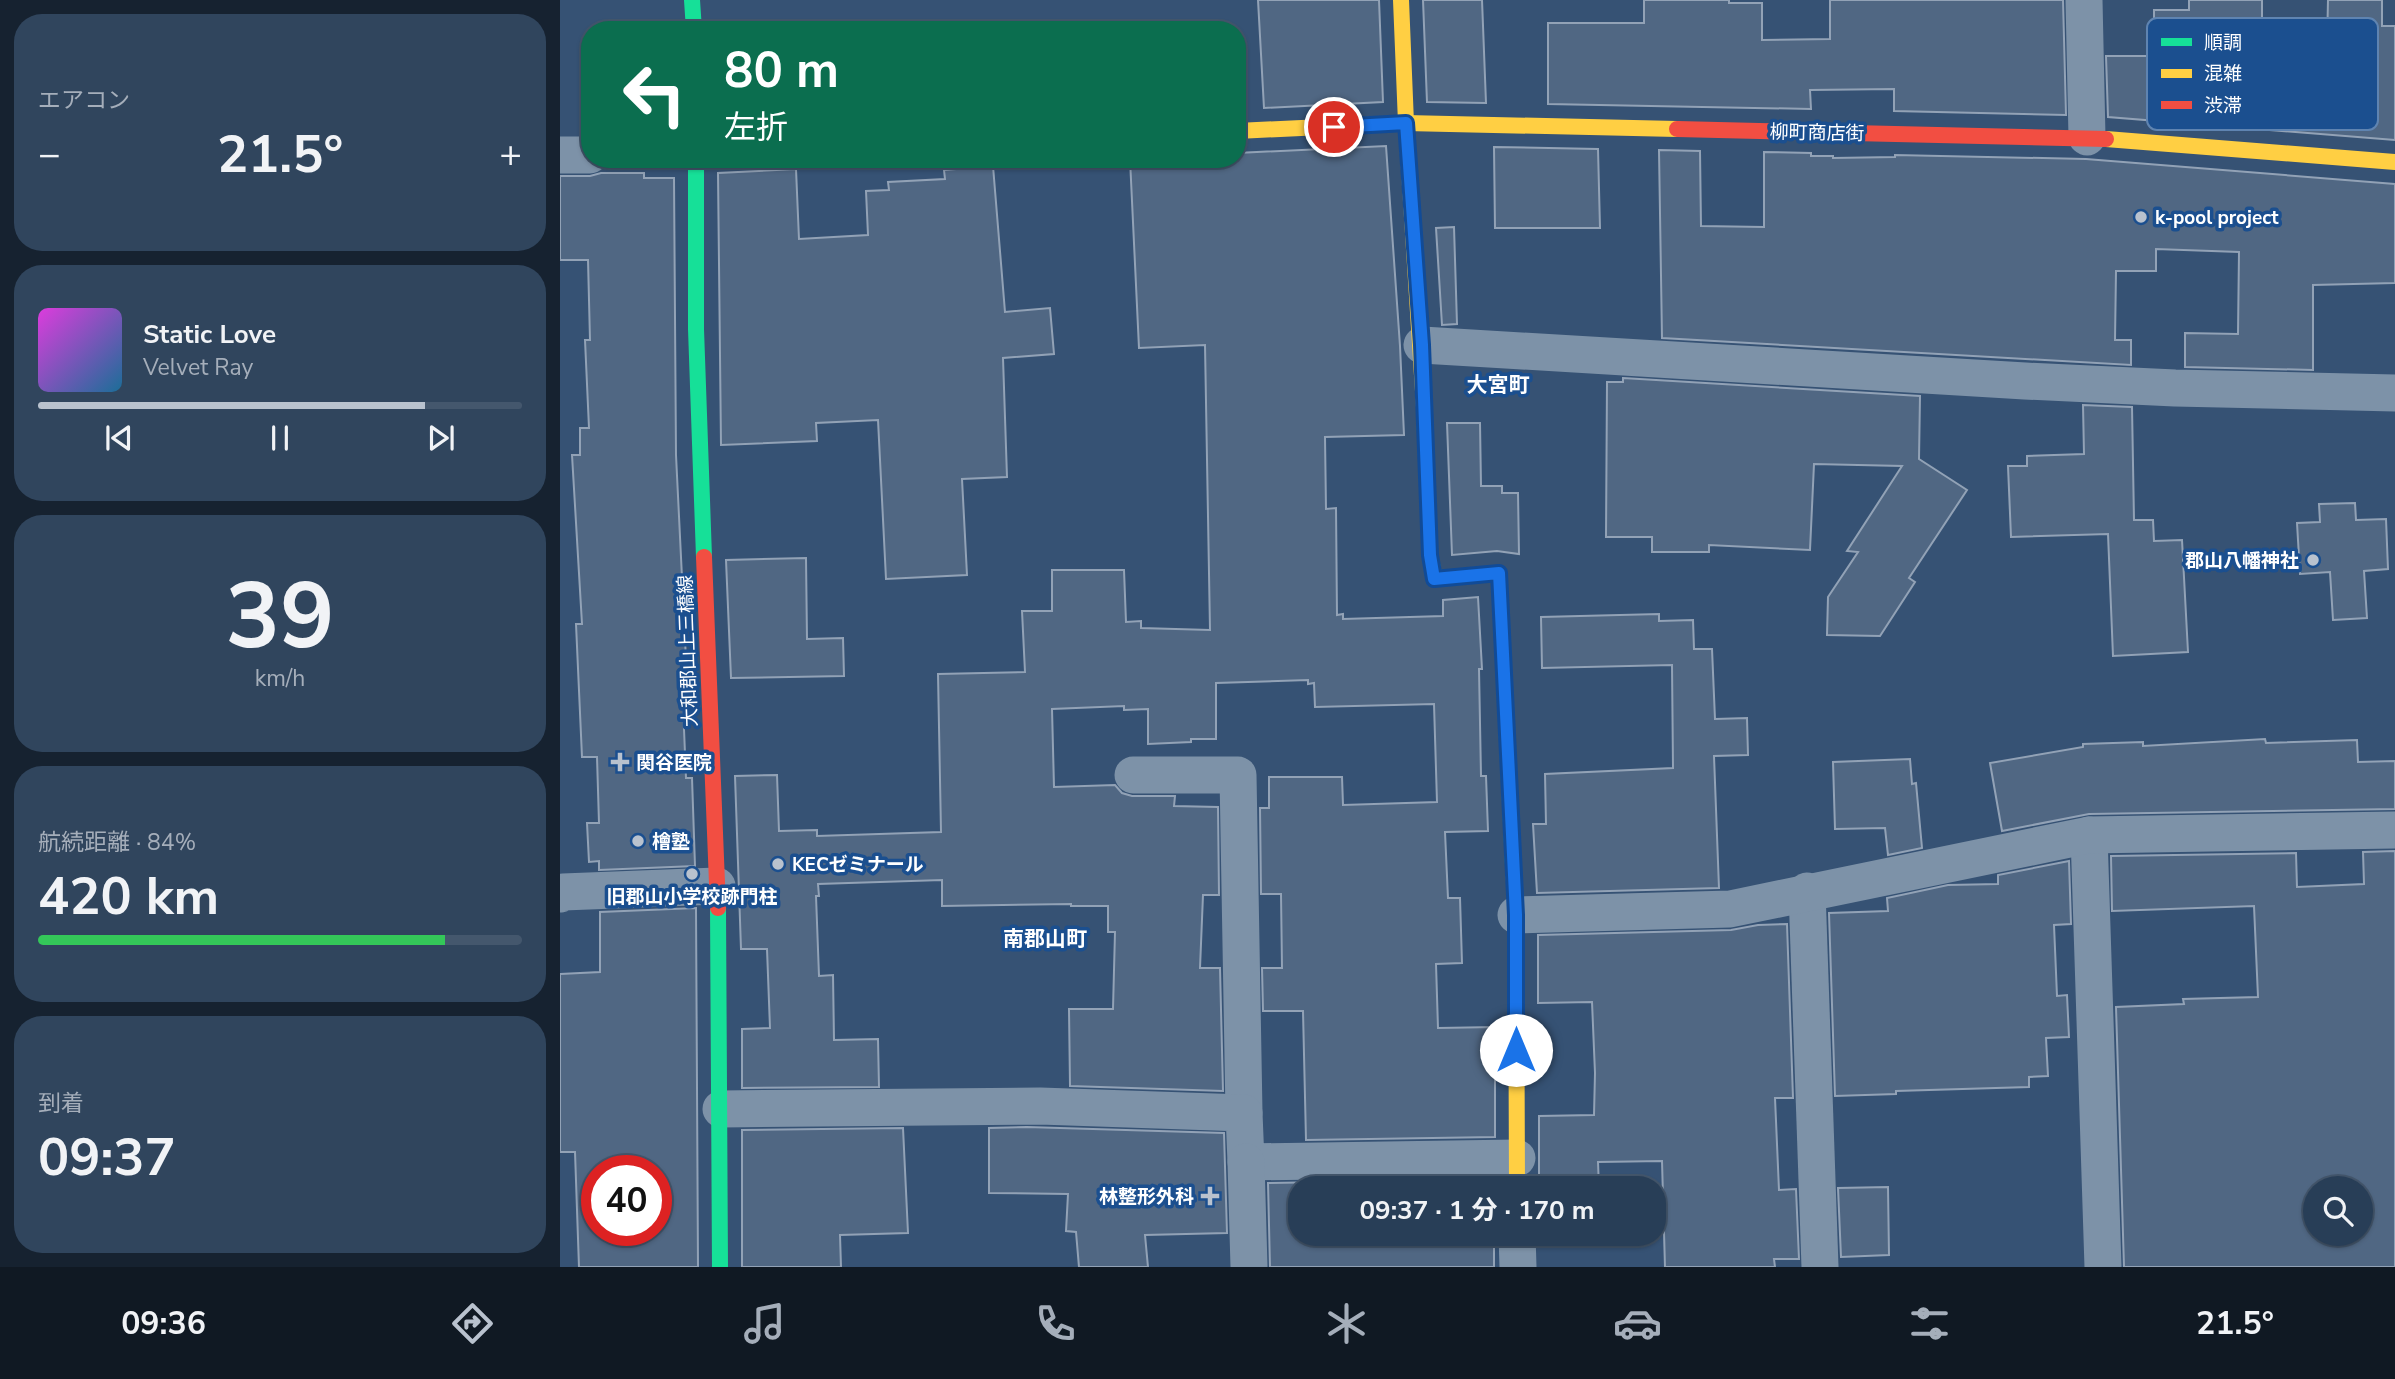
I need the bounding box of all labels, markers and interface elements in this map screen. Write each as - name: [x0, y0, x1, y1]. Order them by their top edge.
- legend: [2147, 18, 2378, 130]
- text: 順調: [2204, 30, 2242, 56]
- text: 80 m: [724, 37, 839, 104]
- icon: left: [609, 49, 700, 140]
- text: 混雑: [2204, 61, 2242, 87]
- text: エアコン: [38, 85, 130, 116]
- text: 渋滞: [2204, 93, 2242, 119]
- pin: [1304, 97, 1364, 157]
- text: 左折: [724, 106, 788, 149]
- icon: arrive: [1315, 108, 1353, 146]
- text: 21.5°: [217, 119, 343, 190]
- street label: 柳町商店街: [1769, 119, 1865, 147]
- text: −: [38, 129, 61, 180]
- text: +: [499, 129, 522, 180]
- place label: k-pool project: [2155, 205, 2279, 231]
- marker: k-pool project: [2133, 209, 2149, 225]
- text: Static Love: [143, 317, 276, 352]
- text: Velvet Ray: [143, 352, 253, 383]
- district label: 大宮町: [1467, 371, 1530, 399]
- icon: previous: [100, 419, 138, 457]
- icon: pause: [261, 419, 299, 457]
- icon: next: [422, 419, 460, 457]
- place label: 郡山八幡神社: [2185, 548, 2299, 574]
- marker: 郡山八幡神社: [2305, 552, 2321, 568]
- text: 39: [225, 555, 335, 679]
- street label: 大和郡山上三橋線: [672, 575, 704, 727]
- text: km/h: [255, 663, 305, 694]
- place label: 関谷医院: [636, 750, 712, 776]
- marker: 関谷医院: [610, 752, 630, 772]
- text: 航続距離 · 84%: [38, 827, 196, 858]
- place label: 檜塾: [652, 829, 690, 855]
- marker: 檜塾: [630, 833, 646, 849]
- place label: KECゼミナール: [792, 852, 924, 878]
- marker: KECゼミナール: [770, 856, 786, 872]
- text: 420 km: [38, 861, 219, 932]
- marker: 旧郡山小学校跡門柱: [684, 866, 700, 882]
- place label: 旧郡山小学校跡門柱: [606, 884, 778, 910]
- district label: 南郡山町: [1003, 925, 1087, 953]
- position arrow: [1479, 1013, 1553, 1087]
- text: 到着: [38, 1088, 84, 1119]
- text: 09:37: [38, 1122, 176, 1193]
- speed limit sign: 40: [581, 1155, 672, 1246]
- map controls: [2303, 1176, 2373, 1246]
- button: search: [2303, 1176, 2373, 1246]
- place label: 林整形外科: [1099, 1184, 1194, 1210]
- marker: 林整形外科: [1200, 1186, 1220, 1206]
- text: 09:37 · 1 分 · 170 m: [1359, 1193, 1595, 1228]
- icon: directions: [448, 1299, 497, 1348]
- icon: music: [740, 1299, 789, 1348]
- icon: phone: [1031, 1299, 1080, 1348]
- icon: climate: [1322, 1299, 1371, 1348]
- icon: car: [1613, 1299, 1662, 1348]
- icon: filters: [1905, 1299, 1954, 1348]
- text: 09:36: [121, 1302, 206, 1345]
- text: 21.5°: [2196, 1302, 2274, 1345]

